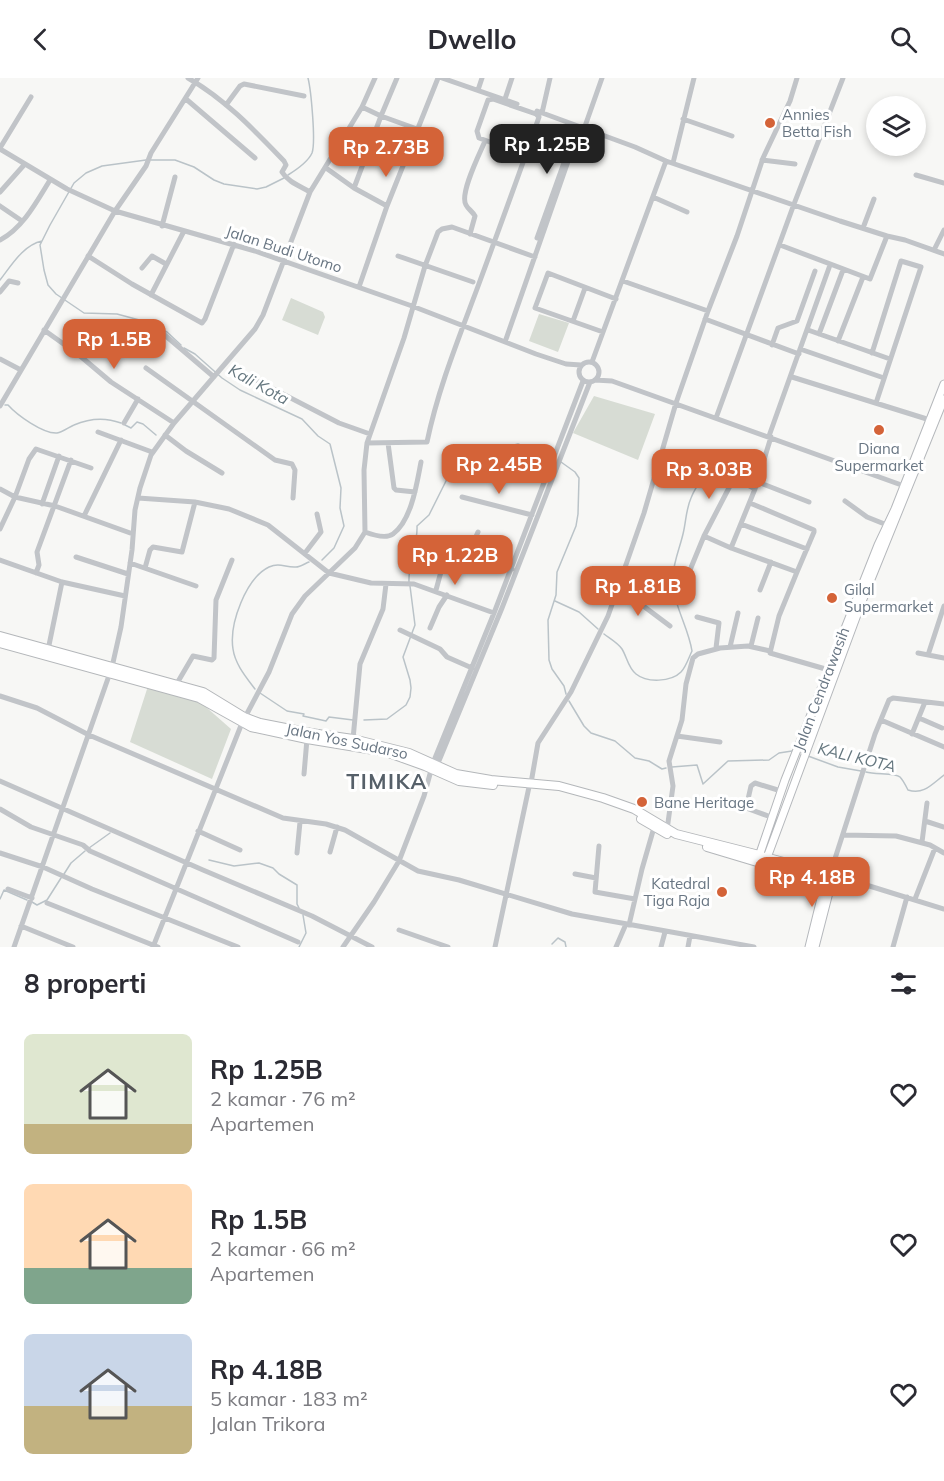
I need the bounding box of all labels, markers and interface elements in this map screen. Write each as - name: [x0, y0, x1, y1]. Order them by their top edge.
- text: Dwello: [427, 22, 517, 56]
- icon: back: [24, 23, 57, 56]
- icon: search: [887, 23, 920, 56]
- map controls: [866, 96, 926, 156]
- button: layers: [866, 96, 926, 156]
- place label: Annies Betta Fish: [782, 105, 852, 141]
- marker: Annies Betta Fish: [763, 116, 777, 130]
- pin: Rp 1.25B: [485, 124, 609, 175]
- pin: Rp 2.73B: [324, 127, 448, 178]
- text: Rp 1.25B: [504, 131, 590, 156]
- text: Rp 2.73B: [343, 134, 429, 159]
- street label: Jalan Budi Utomo: [224, 221, 344, 277]
- pin: Rp 1.5B: [59, 319, 169, 370]
- text: Rp 1.5B: [77, 326, 151, 351]
- water label: Kali Kota: [225, 359, 293, 409]
- marker: Diana Supermarket: [872, 423, 886, 437]
- place label: Diana Supermarket: [834, 439, 924, 475]
- pin: Rp 2.45B: [437, 444, 561, 495]
- pin: Rp 3.03B: [647, 449, 771, 500]
- text: Rp 2.45B: [456, 451, 542, 476]
- text: Rp 3.03B: [666, 456, 752, 481]
- pin: Rp 1.22B: [393, 535, 517, 586]
- text: Rp 1.22B: [412, 542, 498, 567]
- pin: Rp 1.81B: [576, 566, 700, 617]
- text: Rp 1.81B: [595, 573, 681, 598]
- place label: Gilal Supermarket: [844, 580, 933, 616]
- marker: Gilal Supermarket: [825, 591, 839, 605]
- street label: Jalan Cendrawasih: [789, 624, 853, 754]
- street label: Jalan Yos Sudarso: [284, 719, 410, 763]
- water label: KALI KOTA: [816, 738, 898, 776]
- district label: TIMIKA: [346, 768, 428, 794]
- place label: Bane Heritage: [654, 793, 754, 812]
- marker: Bane Heritage: [635, 795, 649, 809]
- pin: Rp 4.18B: [750, 857, 874, 908]
- text: Rp 4.18B: [769, 864, 855, 889]
- place label: Katedral Tiga Raja: [643, 874, 710, 910]
- marker: Katedral Tiga Raja: [715, 885, 729, 899]
- text: 8 properti: [24, 967, 146, 1000]
- icon: filters: [887, 967, 920, 1000]
- text: Rp 1.25B: [210, 1053, 323, 1086]
- icon: home: [72, 1058, 144, 1130]
- icon: heart: [887, 1078, 920, 1111]
- text: 2 kamar · 76 m²: [210, 1086, 356, 1111]
- text: Apartemen: [210, 1111, 314, 1136]
- text: Rp 1.5B: [210, 1203, 307, 1236]
- icon: home: [72, 1208, 144, 1280]
- icon: heart: [887, 1228, 920, 1261]
- text: 2 kamar · 66 m²: [210, 1236, 356, 1261]
- text: Apartemen: [210, 1261, 314, 1286]
- text: Rp 4.18B: [210, 1353, 323, 1386]
- icon: home: [72, 1358, 144, 1430]
- icon: heart: [887, 1378, 920, 1411]
- text: 5 kamar · 183 m²: [210, 1386, 368, 1411]
- text: Jalan Trikora: [210, 1411, 325, 1436]

